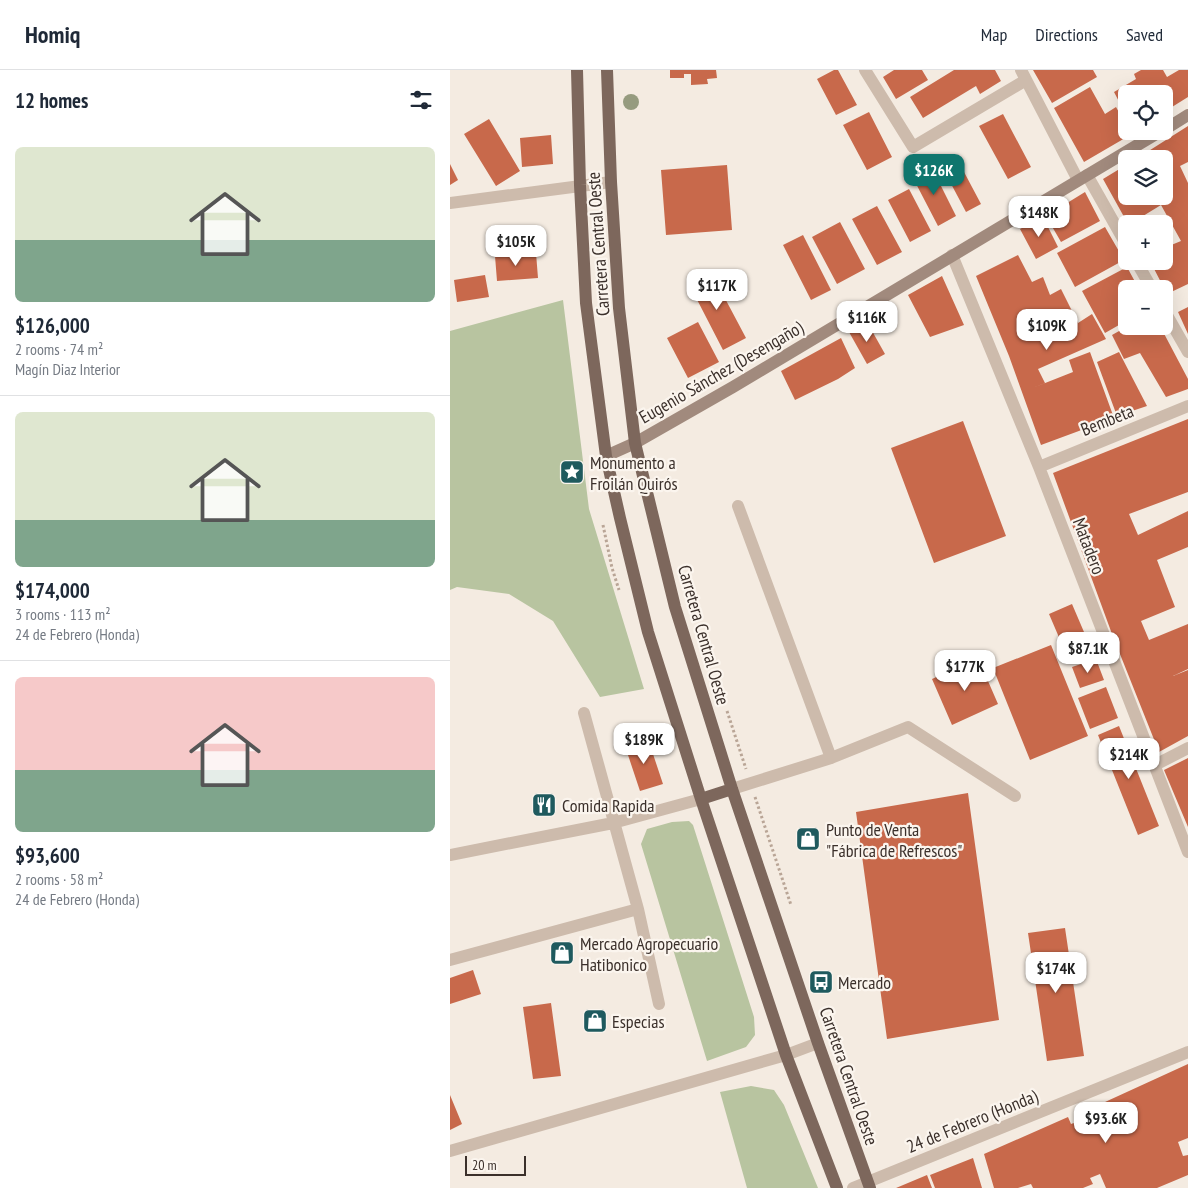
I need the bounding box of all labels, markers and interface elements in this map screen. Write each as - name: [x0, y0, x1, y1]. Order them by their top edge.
- text: Homiq: [25, 19, 80, 50]
- text: Map: [981, 23, 1007, 46]
- text: Directions: [1035, 23, 1098, 46]
- text: Saved: [1126, 23, 1163, 46]
- map controls: [1118, 85, 1173, 335]
- button: locate: [1118, 85, 1173, 140]
- icon: filters: [407, 86, 435, 114]
- text: 12 homes: [15, 87, 88, 114]
- button: layers: [1118, 150, 1173, 205]
- pin: $126K: [899, 154, 969, 196]
- text: $126K: [915, 160, 953, 180]
- street label: Carretera Central Oeste: [581, 171, 615, 317]
- icon: home: [180, 179, 270, 269]
- pin: $148K: [1004, 196, 1074, 238]
- text: $148K: [1020, 202, 1058, 222]
- button: +: [1118, 215, 1173, 270]
- pin: $105K: [481, 224, 551, 267]
- text: $105K: [497, 231, 535, 251]
- pin: $117K: [682, 268, 752, 311]
- text: $117K: [698, 275, 736, 295]
- button: −: [1118, 280, 1173, 335]
- pin: $116K: [832, 300, 902, 343]
- text: $116K: [848, 307, 886, 327]
- pin: $109K: [1012, 308, 1082, 351]
- text: $126,000: [15, 312, 90, 339]
- street label: Eugenio Sánchez (Desengaño): [635, 315, 808, 428]
- text: $109K: [1028, 315, 1066, 335]
- text: 2 rooms · 74 m²: [15, 339, 103, 359]
- text: Magín Diaz Interior: [15, 359, 120, 379]
- street label: Bembeta: [1077, 399, 1137, 441]
- icon: home: [180, 445, 270, 535]
- place label: Monumento a Froilán Quirós: [590, 451, 678, 495]
- place icon: Monumento a Froilán Quirós: [559, 459, 585, 485]
- street label: Matadero: [1068, 514, 1110, 578]
- street label: Carretera Central Oeste: [673, 562, 735, 708]
- text: $174,000: [15, 577, 90, 604]
- text: 3 rooms · 113 m²: [15, 604, 111, 624]
- text: 24 de Febrero (Honda): [15, 624, 139, 644]
- pin: $87.1K: [1047, 632, 1129, 674]
- text: $87.1K: [1068, 638, 1108, 658]
- pin: $177K: [930, 650, 1000, 692]
- text: $177K: [946, 656, 984, 676]
- icon: home: [180, 710, 270, 800]
- pin: $189K: [609, 722, 679, 765]
- text: $189K: [625, 729, 663, 749]
- pin: $214K: [1094, 738, 1164, 780]
- text: $214K: [1110, 744, 1148, 764]
- restaurant icon: Comida Rapida: [531, 792, 557, 818]
- place label: Comida Rapida: [562, 794, 655, 817]
- place label: Punto de Venta "Fábrica de Refrescos": [826, 818, 962, 862]
- shop icon: Punto de Venta "Fábrica de Refrescos": [795, 826, 821, 852]
- text: $93,600: [15, 842, 80, 869]
- text: 2 rooms · 58 m²: [15, 869, 103, 889]
- text: 24 de Febrero (Honda): [15, 889, 139, 909]
- place label: Mercado Agropecuario Hatibonico: [580, 932, 719, 976]
- shop icon: Mercado Agropecuario Hatibonico: [549, 940, 575, 966]
- pin: $174K: [1021, 952, 1091, 994]
- text: $174K: [1037, 958, 1075, 978]
- bus stop icon: Mercado: [808, 969, 834, 995]
- place label: Mercado: [838, 971, 891, 994]
- street label: Carretera Central Oeste: [815, 1004, 883, 1148]
- shop icon: Especias: [582, 1008, 608, 1034]
- place label: Especias: [612, 1010, 665, 1033]
- street label: 24 de Febrero (Honda): [903, 1084, 1042, 1158]
- pin: $93.6K: [1065, 1102, 1147, 1144]
- text: $93.6K: [1085, 1108, 1127, 1128]
- scale bar: [465, 1153, 526, 1176]
- text: 20 m: [472, 1156, 497, 1174]

